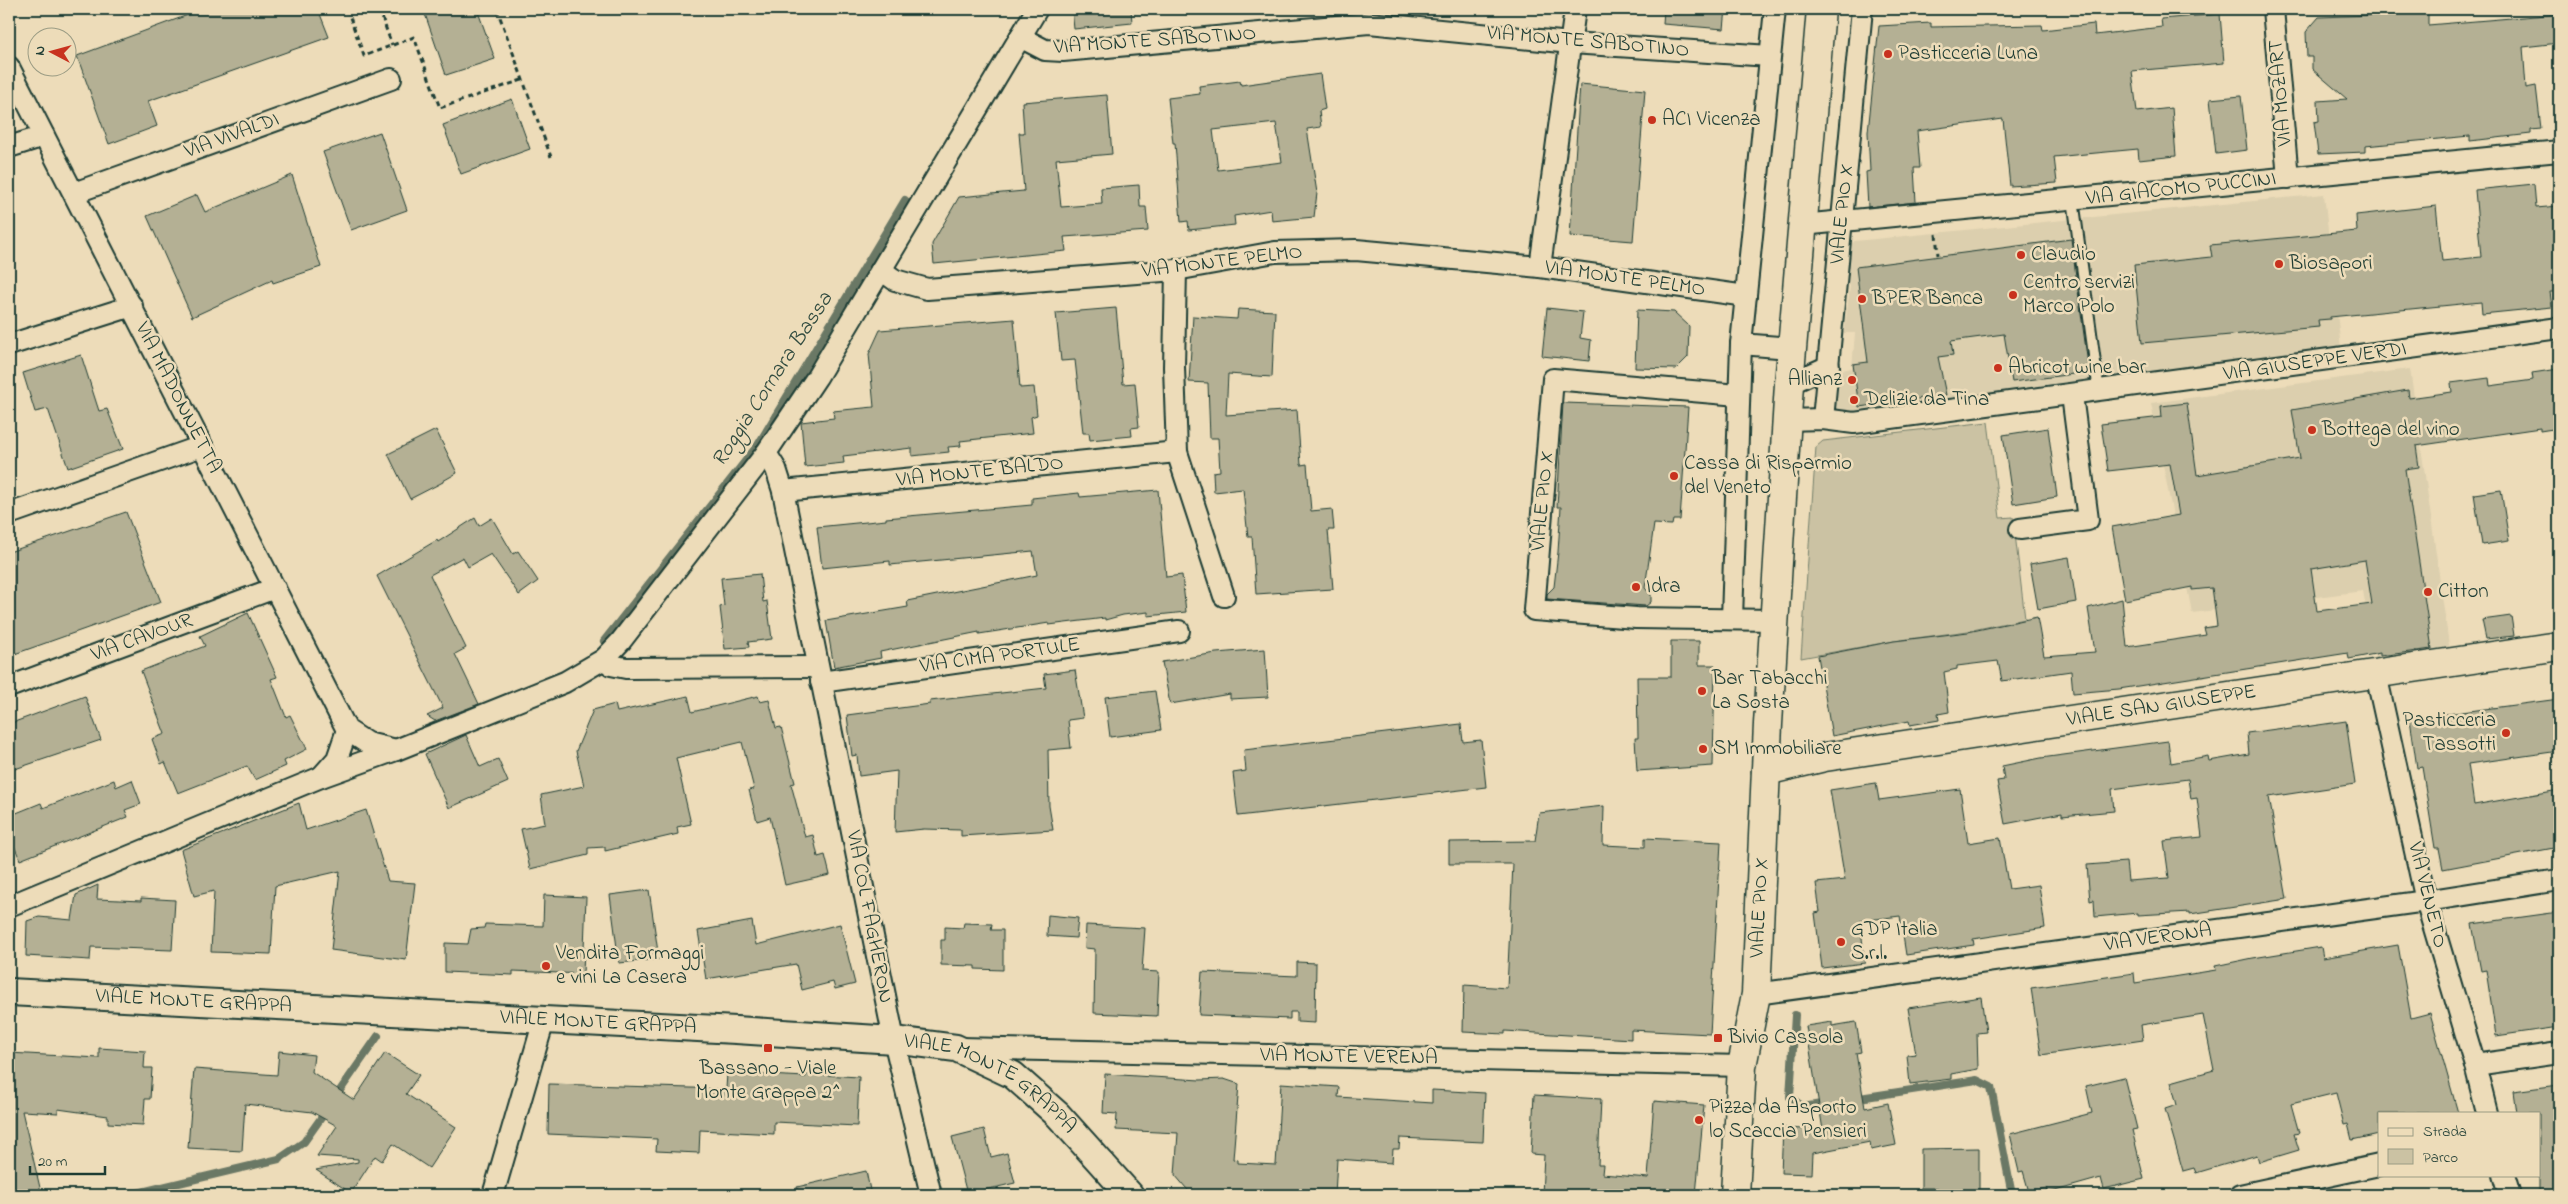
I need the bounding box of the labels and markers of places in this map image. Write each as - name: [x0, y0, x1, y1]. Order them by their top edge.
- place label: Pasticceria Luna: [1898, 39, 2038, 69]
- marker: Pasticceria Luna: [1882, 48, 1894, 60]
- place label: ACI Vicenza: [1662, 105, 1761, 135]
- marker: ACI Vicenza: [1646, 114, 1658, 126]
- place label: Claudio: [2031, 240, 2096, 270]
- marker: Claudio: [2015, 249, 2027, 261]
- place label: Biosapori: [2288, 249, 2373, 279]
- marker: Biosapori: [2273, 258, 2285, 270]
- place label: Centro servizi Marco Polo: [2023, 268, 2135, 322]
- place label: BPER Banca: [1871, 284, 1983, 314]
- marker: Centro servizi Marco Polo: [2007, 289, 2019, 301]
- marker: BPER Banca: [1856, 293, 1868, 305]
- place label: Abricot wine bar: [2008, 353, 2147, 383]
- marker: Abricot wine bar: [1992, 362, 2004, 374]
- place label: Allianz: [1788, 365, 1842, 395]
- marker: Allianz: [1846, 374, 1858, 386]
- place label: Delizie da Tina: [1863, 385, 1989, 415]
- marker: Delizie da Tina: [1848, 394, 1860, 406]
- place label: Bottega del vino: [2321, 415, 2460, 447]
- marker: Bottega del vino: [2306, 424, 2318, 436]
- place label: Cassa di Risparmio del Veneto: [1684, 449, 1852, 503]
- marker: Cassa di Risparmio del Veneto: [1668, 470, 1680, 482]
- place label: Idra: [1646, 572, 1681, 602]
- place label: Citton: [2438, 577, 2489, 607]
- marker: Idra: [1630, 581, 1642, 593]
- marker: Citton: [2422, 586, 2434, 598]
- place label: Bar Tabacchi La Sosta: [1711, 664, 1827, 718]
- marker: Bar Tabacchi La Sosta: [1696, 685, 1708, 697]
- place label: Pasticceria Tassotti: [2403, 706, 2496, 760]
- marker: Pasticceria Tassotti: [2500, 727, 2512, 739]
- place label: SM Immobiliare: [1713, 734, 1842, 764]
- marker: SM Immobiliare: [1697, 743, 1709, 755]
- place label: GDP Italia S.r.l.: [1851, 915, 1938, 969]
- marker: GDP Italia S.r.l.: [1835, 936, 1847, 948]
- place label: Vendita Formaggi e vini La Casera: [555, 939, 704, 993]
- marker: Vendita Formaggi e vini La Casera: [540, 960, 552, 972]
- place label: Bivio Cassola: [1727, 1023, 1843, 1053]
- marker: Bivio Cassola: [1712, 1032, 1724, 1044]
- marker: Bassano - Viale Monte Grappa 2^: [762, 1042, 774, 1054]
- place label: Bassano - Viale Monte Grappa 2^: [696, 1054, 840, 1108]
- place label: Pizza da Asporto lo Scaccia Pensieri: [1709, 1093, 1867, 1147]
- marker: Pizza da Asporto lo Scaccia Pensieri: [1693, 1114, 1705, 1126]

